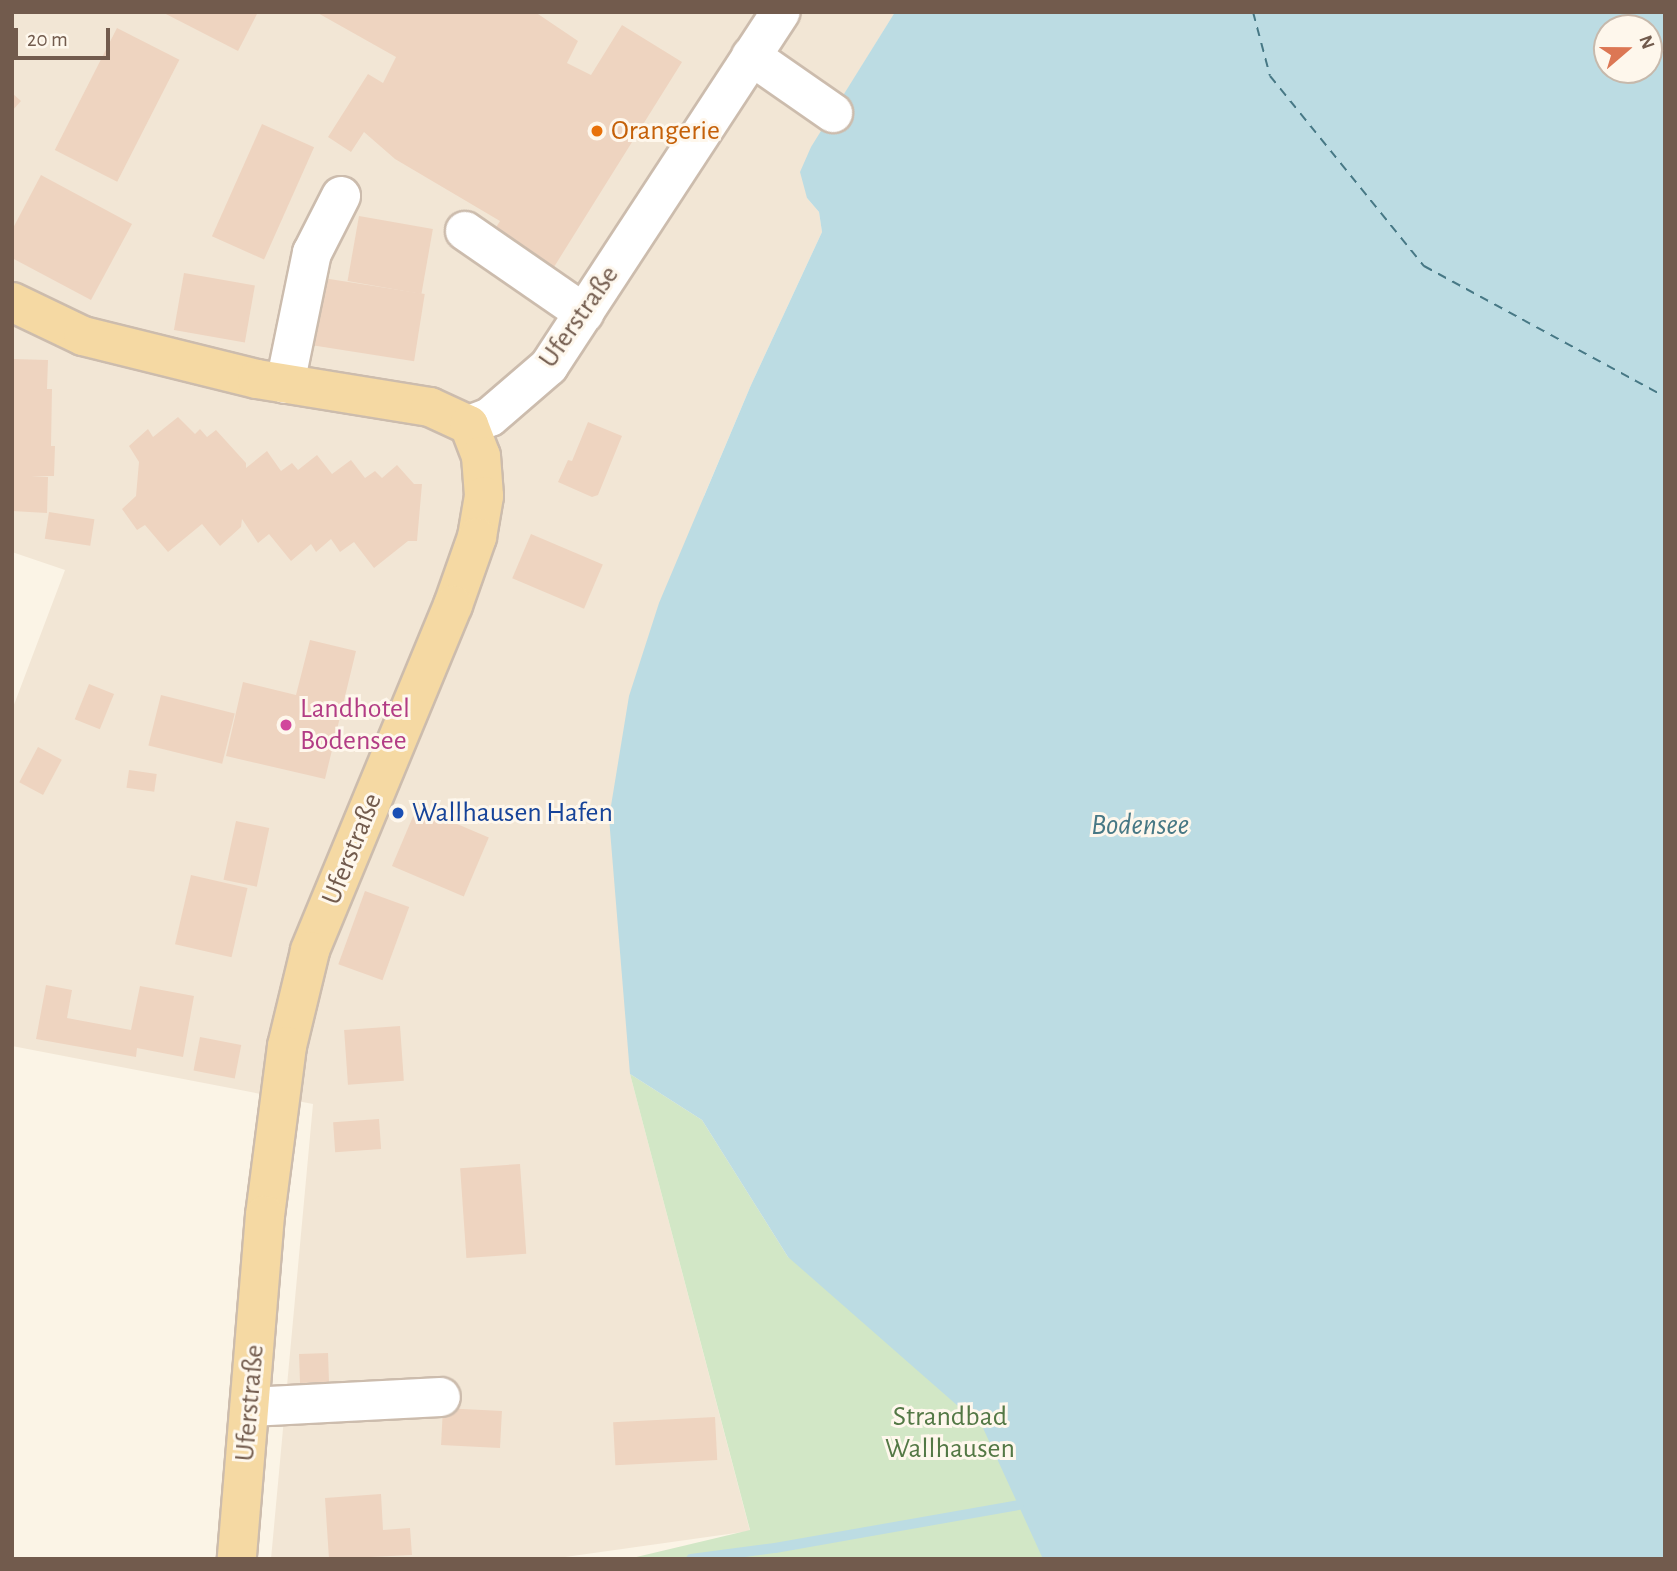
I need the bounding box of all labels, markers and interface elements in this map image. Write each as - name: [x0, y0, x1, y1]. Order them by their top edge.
- scale bar: [18, 14, 114, 58]
- north arrow: [1593, 14, 1663, 84]
- text: 20 m: [27, 29, 68, 50]
- text: N: [1635, 33, 1658, 52]
- place label: Orangerie: [611, 114, 720, 148]
- marker: Orangerie: [589, 123, 605, 139]
- street label: Uferstraße: [532, 259, 626, 375]
- place label: Landhotel Bodensee: [300, 692, 410, 758]
- marker: Landhotel Bodensee: [278, 717, 294, 733]
- street label: Uferstraße: [315, 789, 389, 909]
- place label: Wallhausen Hafen: [412, 796, 613, 830]
- marker: Wallhausen Hafen: [390, 805, 406, 821]
- water label: Bodensee: [1091, 807, 1189, 843]
- street label: Uferstraße: [228, 1343, 272, 1463]
- park label: Strandbad Wallhausen: [885, 1400, 1015, 1466]

